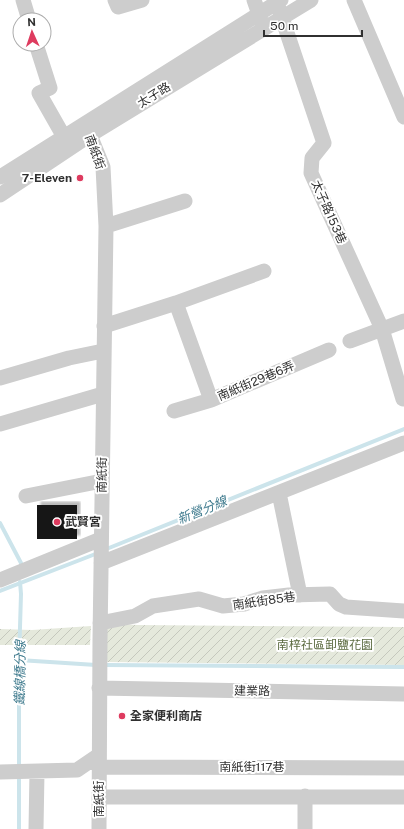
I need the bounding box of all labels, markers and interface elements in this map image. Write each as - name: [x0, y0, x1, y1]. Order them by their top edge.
- north arrow: [12, 12, 52, 52]
- scale bar: [264, 12, 362, 38]
- text: N: [27, 16, 36, 28]
- text: 50 m: [270, 19, 298, 33]
- street label: 太子路: [135, 80, 173, 110]
- street label: 南紙街: [82, 133, 108, 171]
- place label: 7-Eleven: [22, 171, 72, 185]
- marker: 7-Eleven: [75, 173, 85, 183]
- street label: 太子路153巷: [309, 178, 349, 246]
- street label: 南紙街29巷6弄: [215, 359, 297, 403]
- street label: 南紙街: [95, 457, 109, 493]
- water label: 新營分線: [175, 493, 231, 527]
- place label: 武賢宮: [65, 515, 101, 529]
- marker: 武賢宮: [52, 517, 62, 527]
- street label: 南紙街85巷: [232, 590, 296, 612]
- water label: 鐵線橋分線: [12, 638, 28, 706]
- park label: 南梓社區卸鹽花園: [277, 638, 373, 652]
- street label: 建業路: [234, 684, 270, 698]
- place label: 全家便利商店: [130, 709, 202, 723]
- marker: 全家便利商店: [117, 711, 127, 721]
- street label: 南紙街117巷: [220, 760, 284, 774]
- street label: 南紙街: [92, 781, 106, 817]

